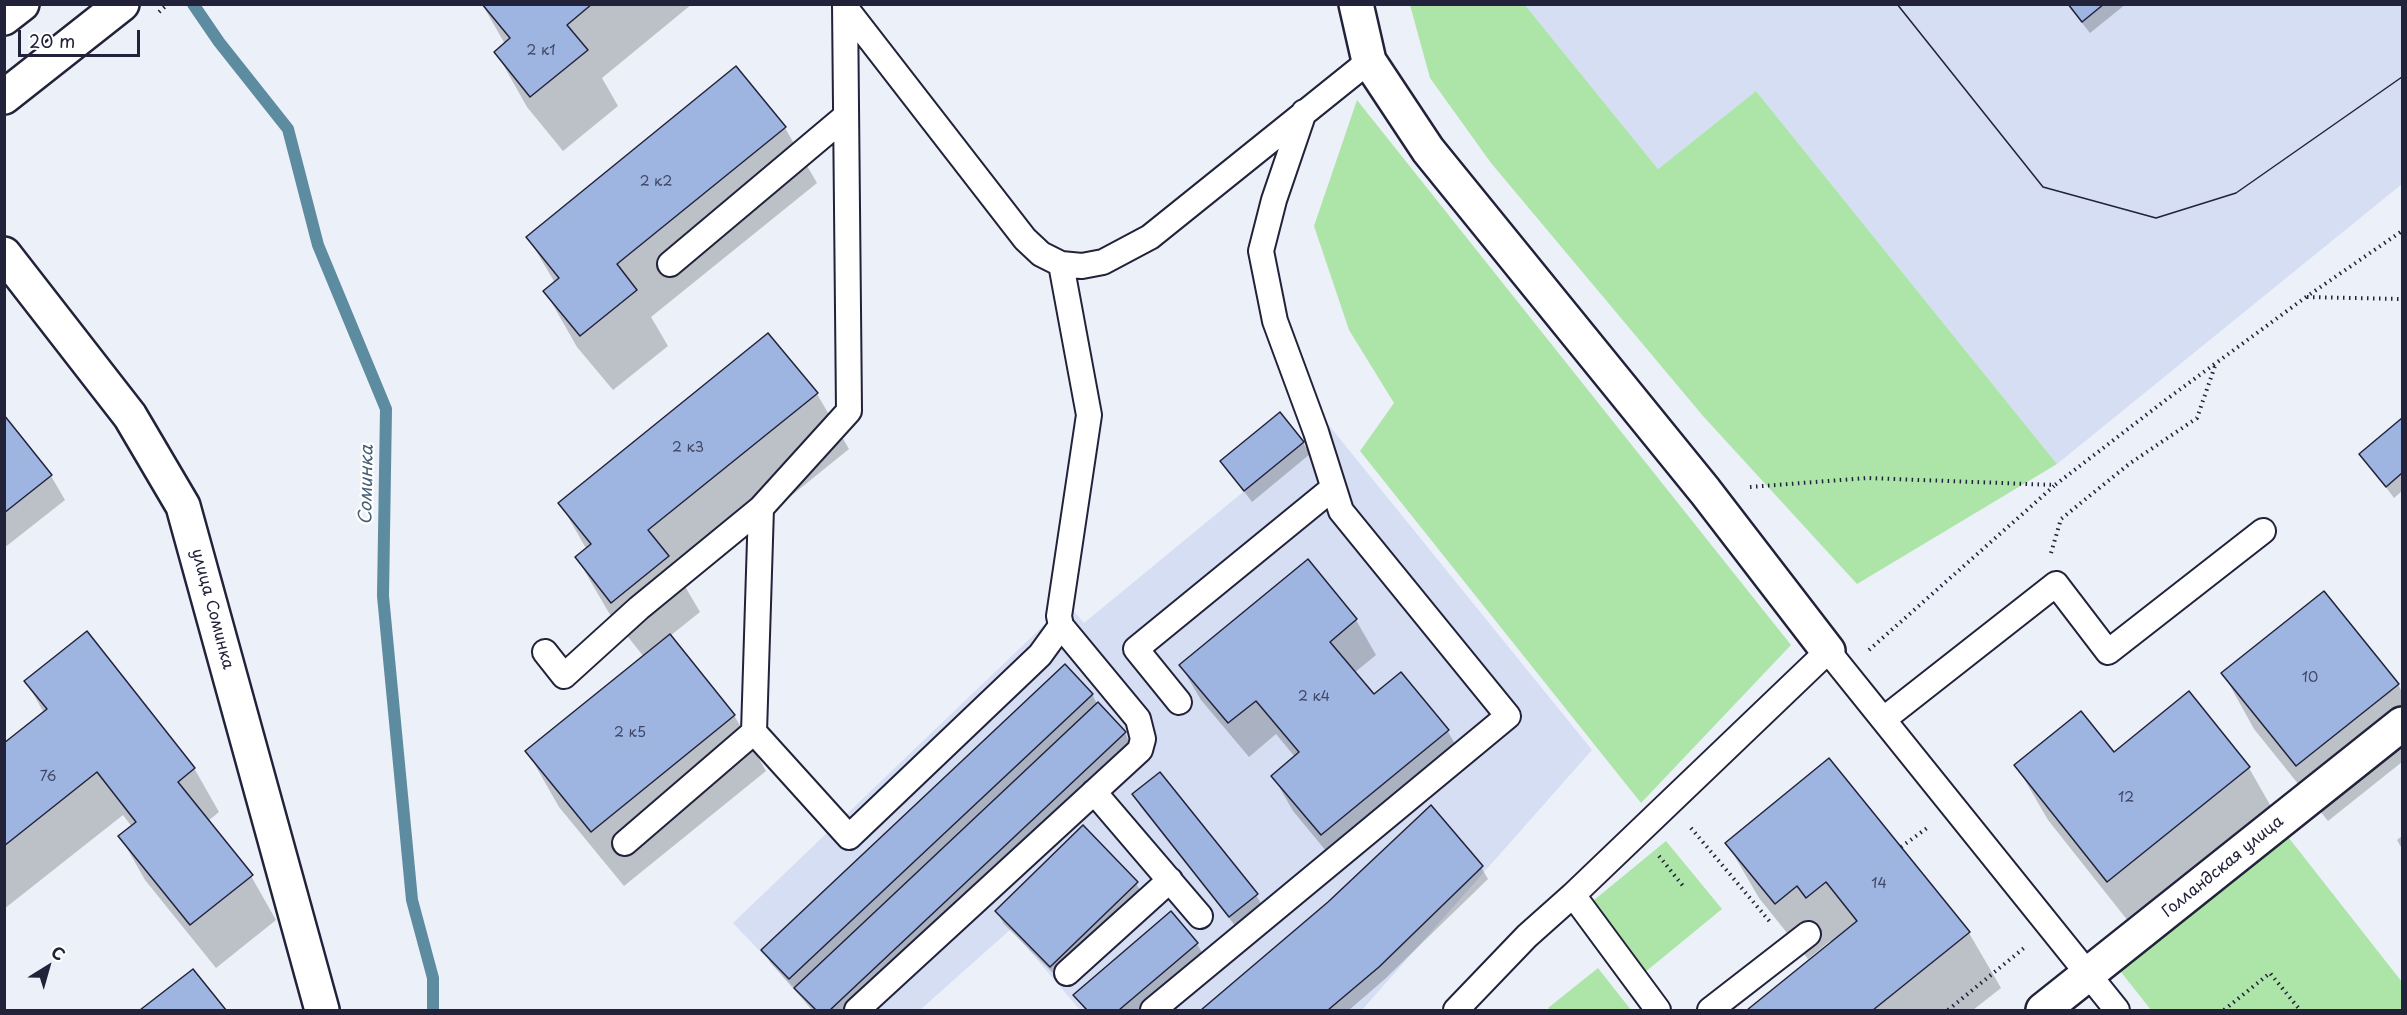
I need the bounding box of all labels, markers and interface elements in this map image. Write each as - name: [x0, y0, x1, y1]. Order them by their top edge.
- scale bar: [21, 18, 142, 56]
- text: 20 m: [29, 27, 75, 54]
- house number: 2 к1: [526, 43, 556, 59]
- house number: 2 к2: [640, 174, 672, 190]
- house number: 2 к3: [672, 440, 704, 456]
- water label: Соминка: [356, 445, 378, 525]
- street label: улица Соминка: [187, 547, 237, 671]
- house number: 10: [2302, 670, 2318, 686]
- house number: 2 к4: [1298, 689, 1330, 705]
- house number: 2 к5: [614, 725, 646, 741]
- house number: 76: [40, 769, 56, 785]
- house number: 12: [2118, 790, 2134, 806]
- street label: Голландская улица: [2158, 812, 2288, 922]
- house number: 14: [1871, 876, 1887, 892]
- north arrow: [18, 937, 78, 997]
- text: С: [47, 939, 71, 966]

